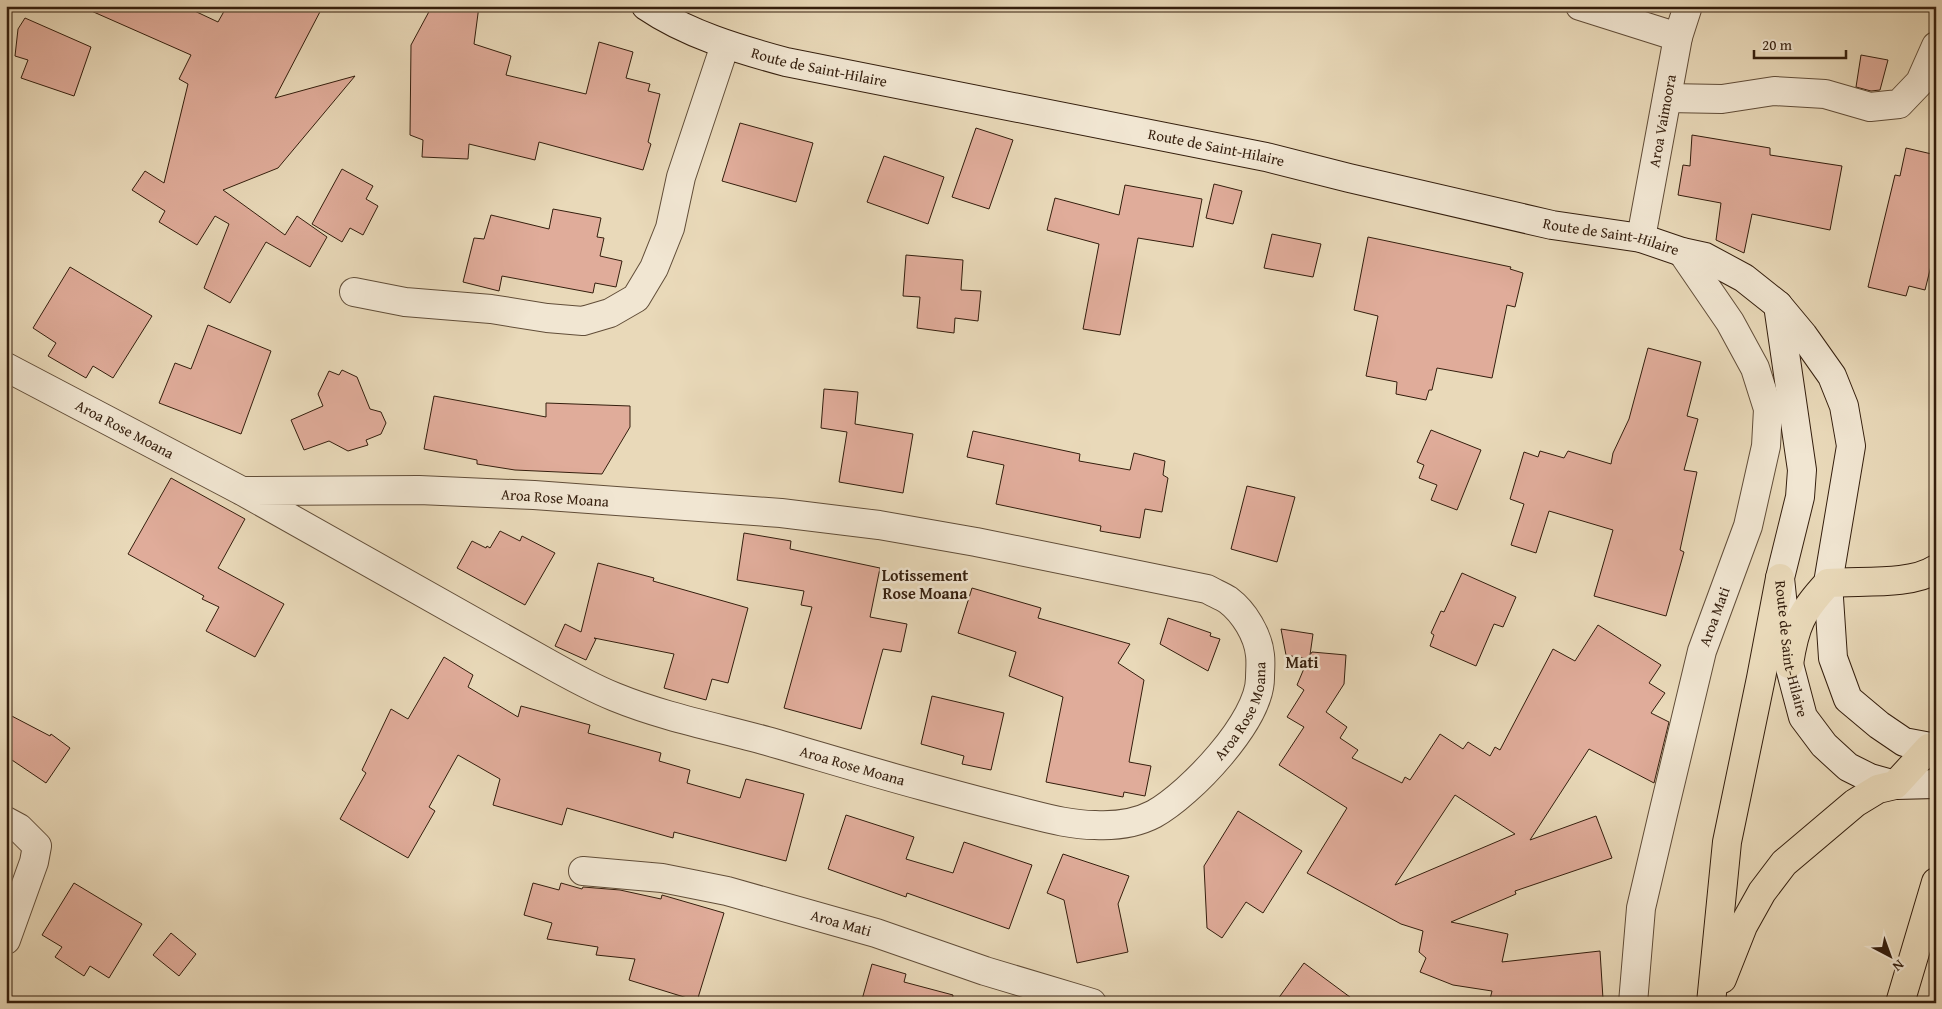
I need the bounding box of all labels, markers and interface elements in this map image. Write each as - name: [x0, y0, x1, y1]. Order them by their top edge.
- scale bar: [1754, 28, 1847, 60]
- text: 20 m: [1762, 34, 1793, 55]
- street label: Route de Saint-Hilaire: [749, 42, 889, 92]
- street label: Aroa Vaimoora: [1643, 73, 1681, 169]
- street label: Route de Saint-Hilaire: [1146, 123, 1287, 171]
- street label: Route de Saint-Hilaire: [1541, 212, 1682, 260]
- street label: Aroa Rose Moana: [72, 394, 178, 463]
- street label: Aroa Rose Moana: [500, 483, 610, 512]
- district label: Lotissement Rose Moana: [882, 563, 968, 605]
- street label: Route de Saint-Hilaire: [1770, 579, 1814, 719]
- street label: Aroa Mati: [1694, 584, 1735, 649]
- district label: Mati: [1286, 650, 1319, 674]
- street label: Aroa Rose Moana: [1209, 662, 1270, 765]
- street label: Aroa Rose Moana: [797, 740, 907, 791]
- street label: Aroa Mati: [808, 904, 874, 941]
- north arrow: [1864, 932, 1914, 982]
- text: N: [1888, 955, 1909, 977]

